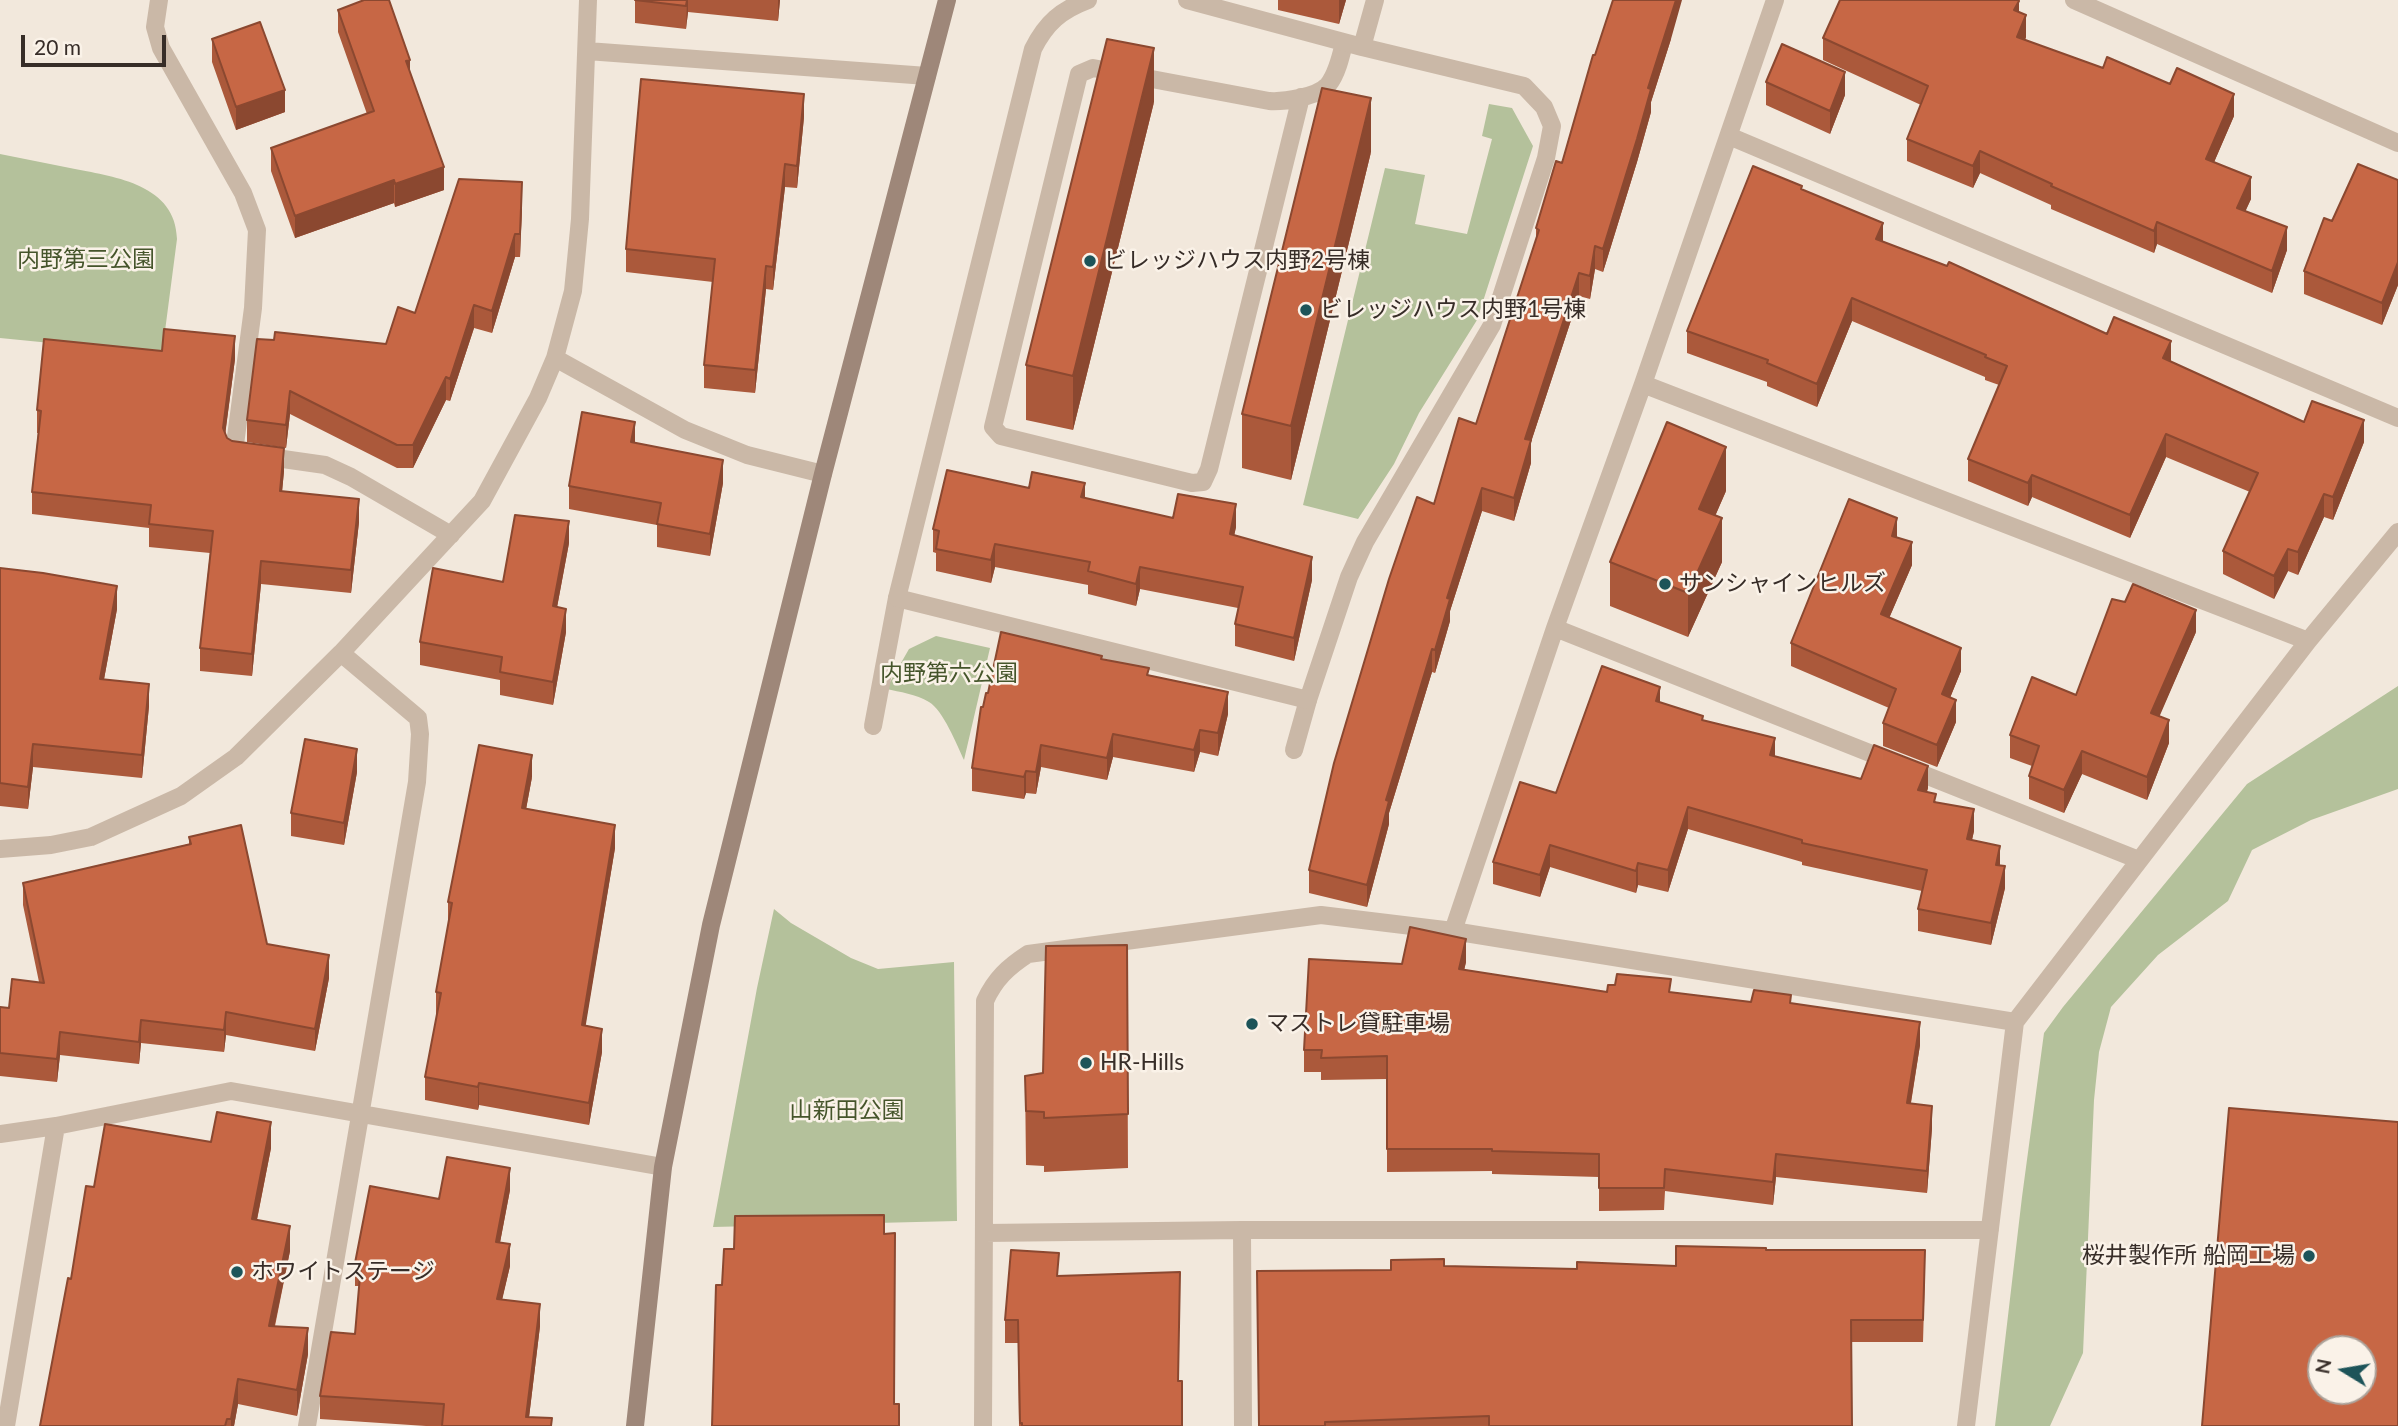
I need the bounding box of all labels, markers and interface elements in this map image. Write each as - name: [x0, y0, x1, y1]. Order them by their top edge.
- scale bar: [24, 21, 170, 65]
- text: 20 m: [34, 34, 81, 59]
- park label: 内野第三公園: [17, 246, 155, 274]
- place label: ビレッジハウス内野2号棟: [1104, 247, 1370, 275]
- marker: ビレッジハウス内野2号棟: [1082, 253, 1098, 269]
- place label: ビレッジハウス内野1号棟: [1320, 296, 1586, 324]
- marker: ビレッジハウス内野1号棟: [1298, 302, 1314, 318]
- place label: サンシャインヒルズ: [1679, 570, 1886, 598]
- marker: サンシャインヒルズ: [1657, 576, 1673, 592]
- park label: 内野第六公園: [880, 660, 1018, 688]
- place label: マストレ貸駐車場: [1266, 1010, 1450, 1038]
- marker: マストレ貸駐車場: [1244, 1016, 1260, 1032]
- place label: HR-Hills: [1100, 1049, 1184, 1077]
- marker: HR-Hills: [1078, 1055, 1094, 1071]
- park label: 山新田公園: [790, 1097, 904, 1125]
- place label: 桜井製作所 船岡工場: [2082, 1242, 2295, 1270]
- marker: 桜井製作所 船岡工場: [2301, 1248, 2317, 1264]
- place label: ホワイトステージ: [251, 1258, 435, 1286]
- marker: ホワイトステージ: [229, 1264, 245, 1280]
- north arrow: [2307, 1335, 2377, 1405]
- text: N: [2310, 1357, 2336, 1376]

